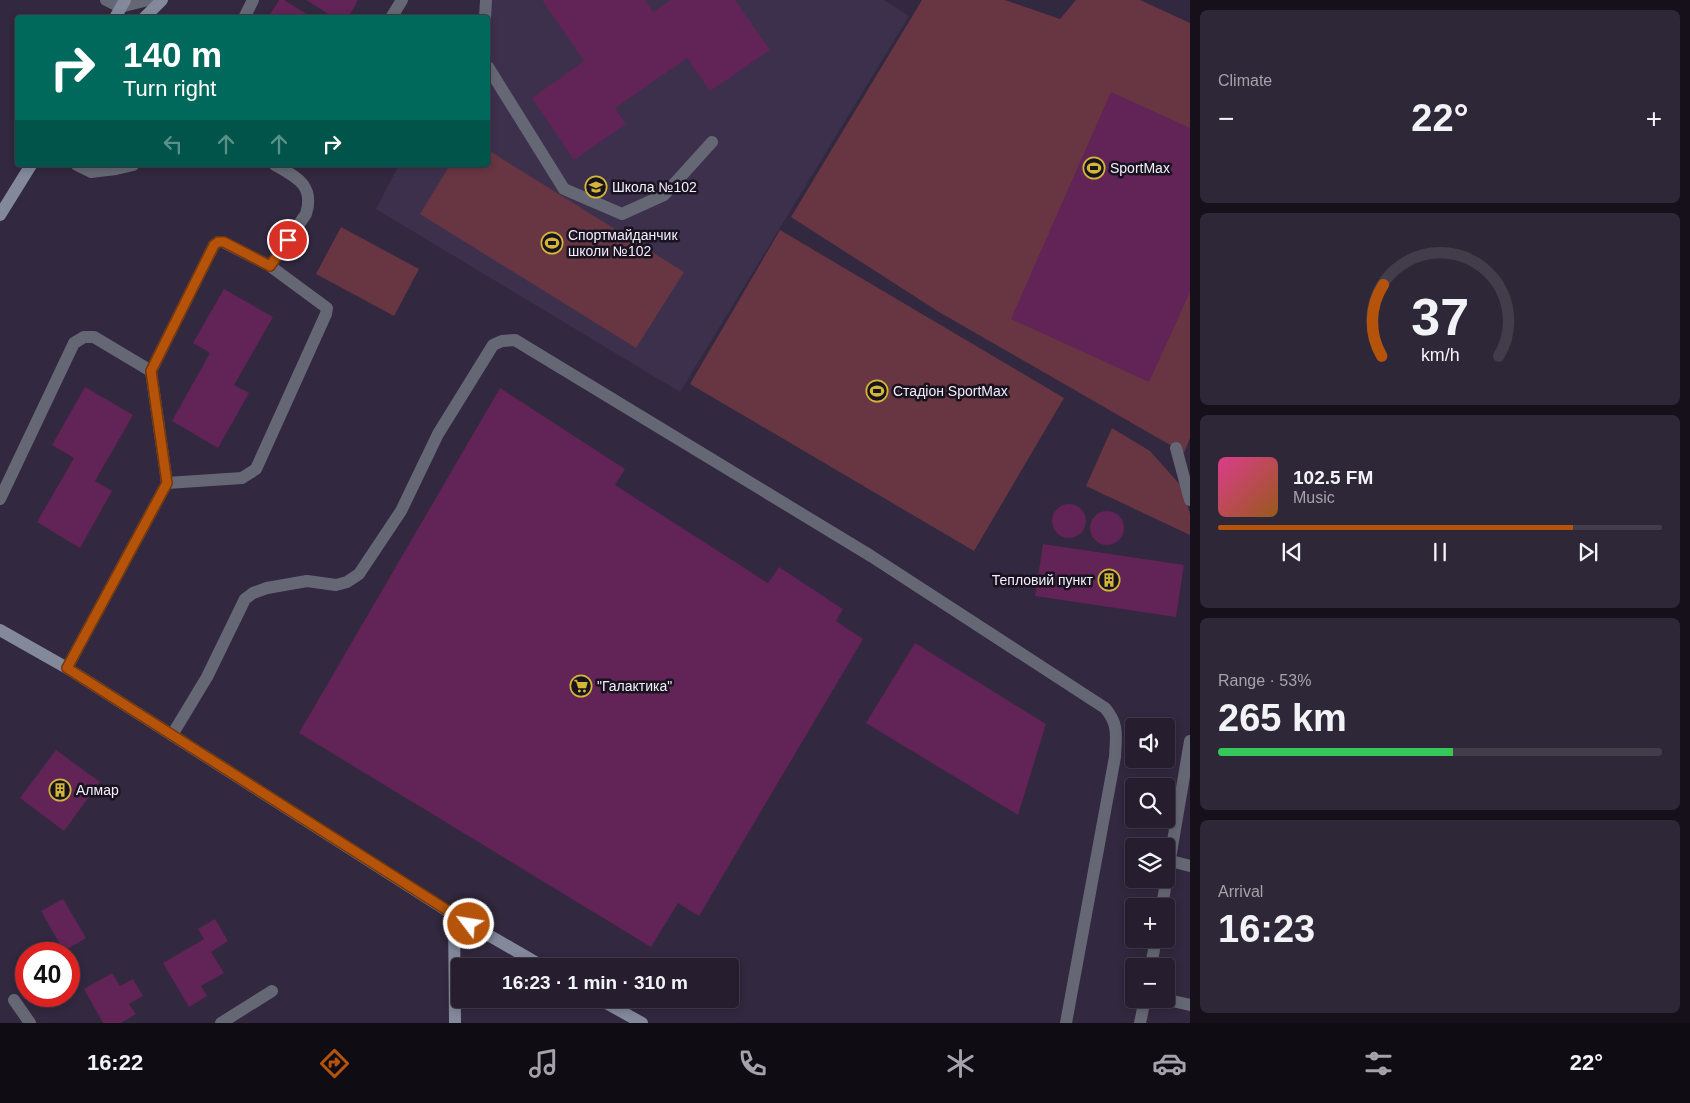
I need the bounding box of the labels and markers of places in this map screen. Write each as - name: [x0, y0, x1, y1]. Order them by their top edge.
- sports icon: SportMax: [1082, 156, 1106, 180]
- place label: SportMax: [1110, 160, 1170, 176]
- school or university icon: Школа №102: [584, 175, 608, 199]
- place label: Школа №102: [612, 179, 697, 195]
- pin: [267, 219, 309, 261]
- place label: Спортмайданчик школи №102: [568, 227, 678, 259]
- sports icon: Спортмайданчик школи №102: [540, 231, 564, 255]
- sports icon: Стадіон SportMax: [865, 379, 889, 403]
- place label: Стадіон SportMax: [893, 383, 1008, 399]
- building icon: Тепловий пункт: [1097, 568, 1121, 592]
- place label: Тепловий пункт: [992, 572, 1094, 588]
- supermarket icon: "Галактика": [569, 674, 593, 698]
- place label: "Галактика": [597, 678, 672, 694]
- building icon: Алмар: [48, 778, 72, 802]
- place label: Алмар: [76, 782, 119, 798]

